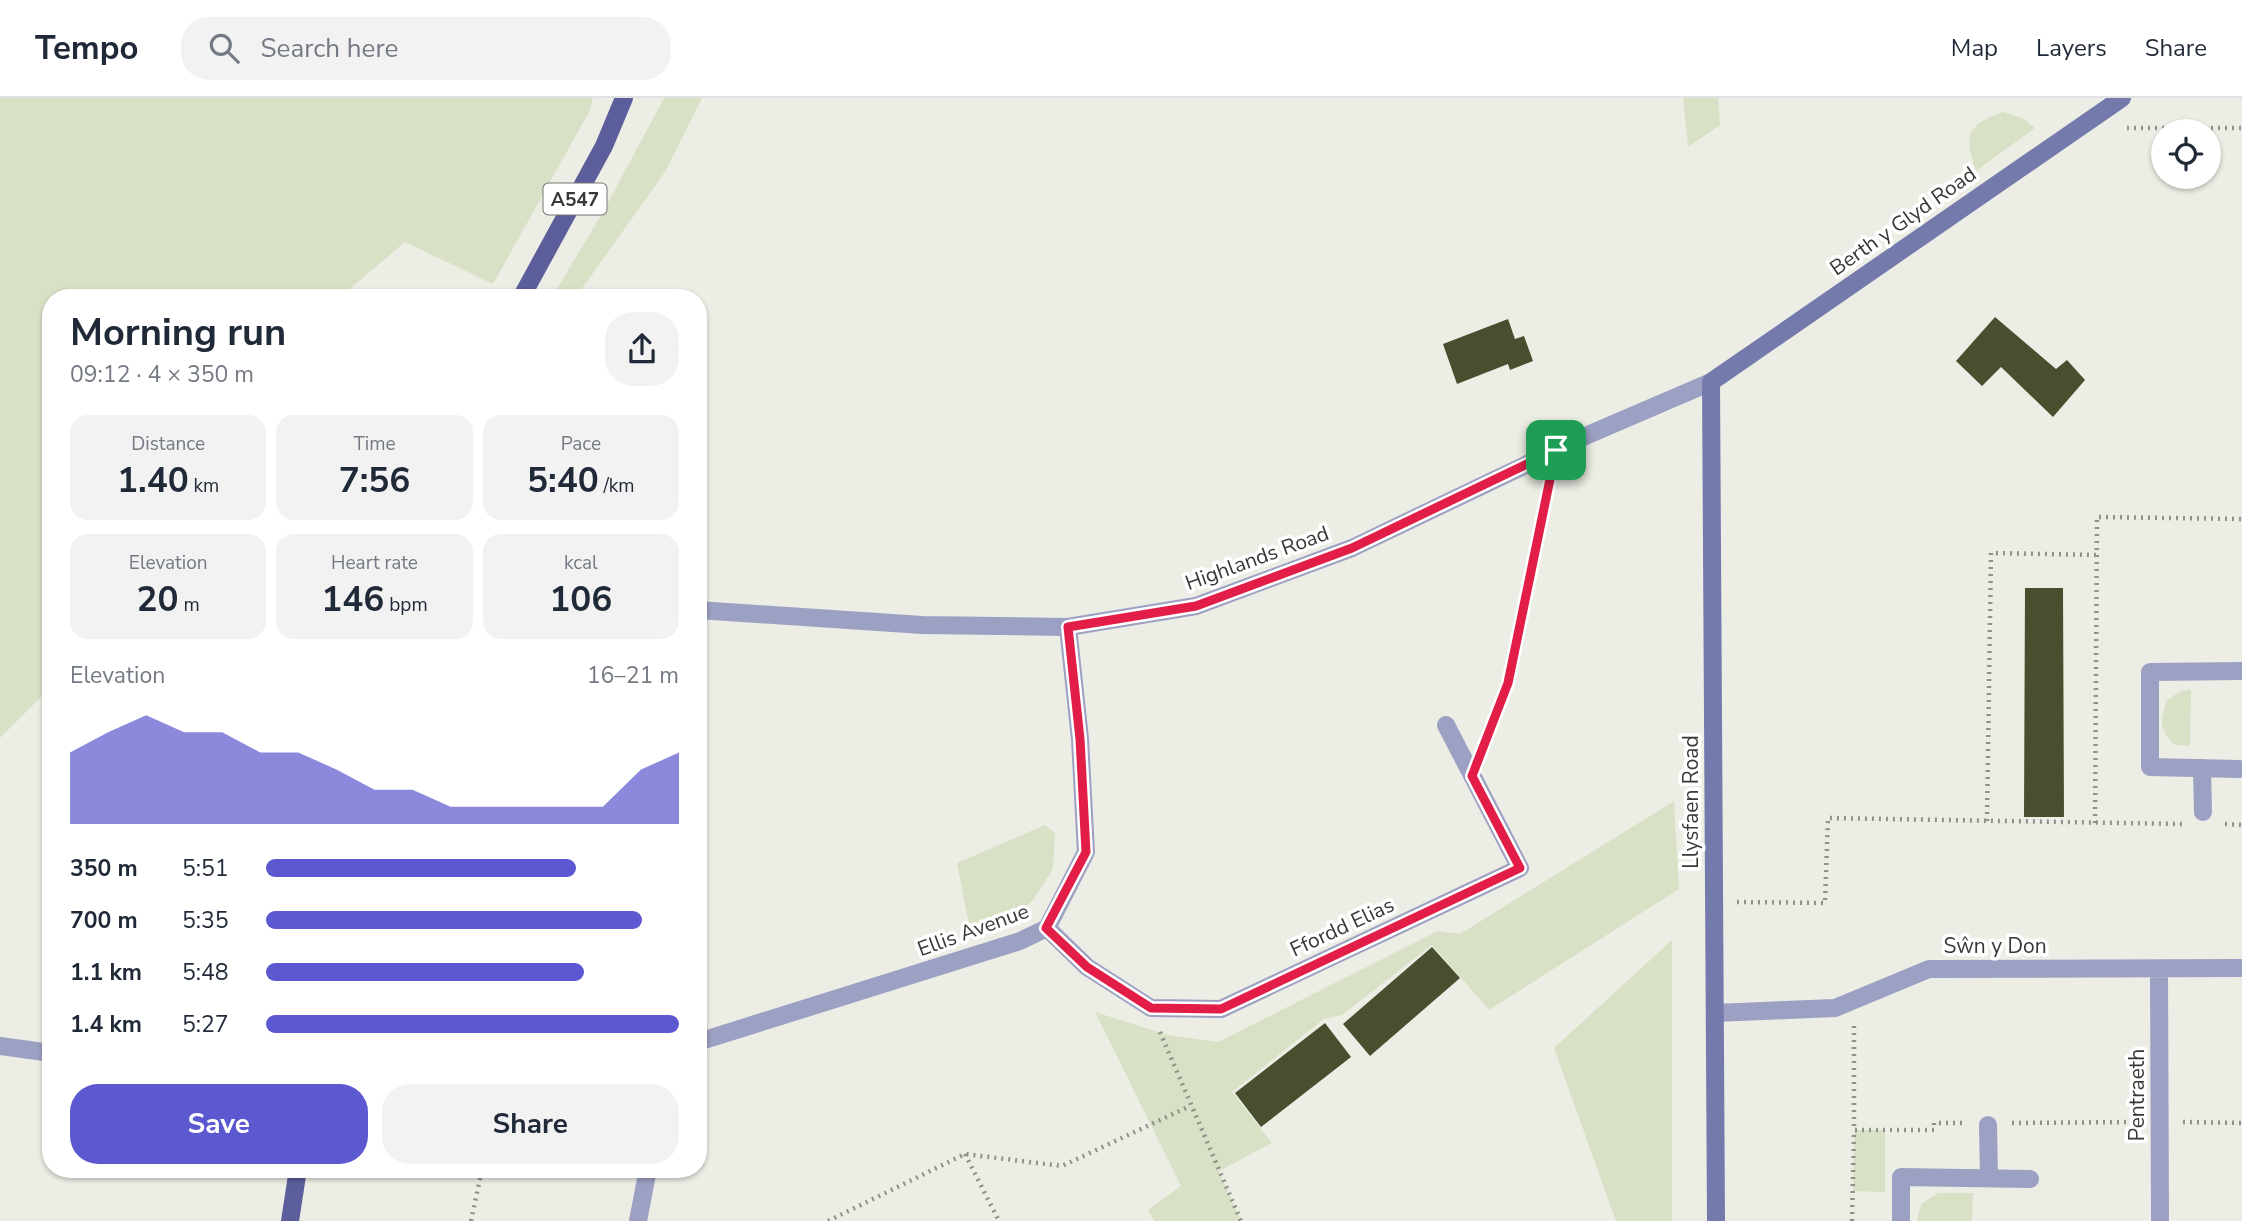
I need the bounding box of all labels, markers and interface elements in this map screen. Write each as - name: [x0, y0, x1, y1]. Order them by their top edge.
- search box: [181, 17, 671, 80]
- text: Tempo: [35, 26, 139, 71]
- icon: search: [205, 29, 243, 67]
- text: Search here: [261, 31, 398, 66]
- text: Map: [1951, 32, 1998, 64]
- text: Layers: [2036, 32, 2107, 64]
- text: Share: [2145, 32, 2207, 64]
- map controls: [2151, 119, 2221, 189]
- button: locate: [2151, 119, 2221, 189]
- street label: Berth y Glyd Road: [1824, 160, 1982, 282]
- road number: A547: [544, 184, 606, 214]
- text: Morning run: [70, 307, 286, 358]
- button: share: [605, 312, 679, 386]
- text: 09:12 · 4 × 350 m: [70, 359, 254, 390]
- pin: [1526, 420, 1586, 480]
- text: Distance: [131, 431, 205, 457]
- text: Time: [353, 431, 396, 457]
- text: Pace: [561, 431, 601, 457]
- icon: arrive: [1537, 431, 1575, 469]
- text: 1.40: [117, 457, 189, 504]
- text: 7:56: [339, 457, 410, 504]
- text: 5:40: [527, 457, 599, 504]
- text: km: [189, 473, 219, 499]
- text: /km: [599, 473, 635, 499]
- street label: Highlands Road: [1181, 519, 1333, 597]
- text: Elevation: [129, 550, 208, 576]
- text: Heart rate: [331, 550, 418, 576]
- text: kcal: [564, 550, 598, 576]
- text: 20: [137, 576, 179, 623]
- text: 146: [321, 576, 384, 623]
- text: 106: [549, 576, 612, 623]
- text: m: [179, 592, 200, 618]
- text: bpm: [384, 592, 428, 618]
- text: Elevation: [70, 660, 165, 691]
- text: 16–21 m: [587, 660, 679, 691]
- street label: Llysfaen Road: [1677, 735, 1705, 869]
- text: 350 m: [70, 853, 138, 884]
- text: 5:51: [182, 853, 229, 884]
- street label: Ffordd Elias: [1285, 891, 1399, 963]
- street label: Ellis Avenue: [913, 897, 1033, 963]
- text: 700 m: [70, 905, 138, 936]
- text: 5:35: [182, 905, 229, 936]
- street label: Sŵn y Don: [1943, 932, 2047, 960]
- text: 1.1 km: [70, 957, 142, 988]
- text: 5:48: [182, 957, 229, 988]
- text: 1.4 km: [70, 1009, 142, 1040]
- text: 5:27: [182, 1009, 229, 1040]
- street label: Pentraeth: [2123, 1049, 2151, 1141]
- button: Save: [70, 1084, 368, 1164]
- button: Share: [382, 1084, 679, 1164]

